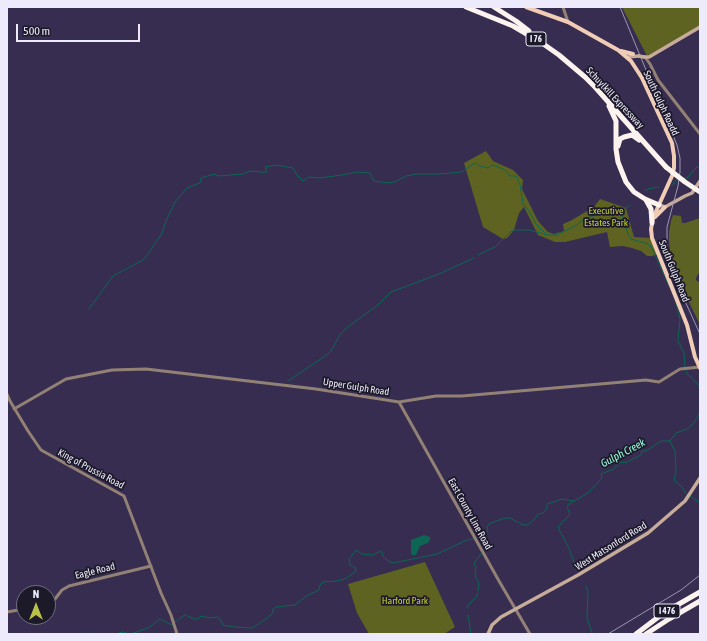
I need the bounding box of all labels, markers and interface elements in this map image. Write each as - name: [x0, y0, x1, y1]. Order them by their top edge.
- scale bar: [18, 16, 142, 42]
- text: 500 m: [23, 24, 50, 38]
- road number: I 76: [526, 32, 546, 46]
- street label: Schuylkill Expressway: [583, 65, 647, 131]
- street label: South Gulph Roadd: [641, 69, 681, 137]
- park label: Executive Estates Park: [584, 205, 628, 228]
- street label: South Gulph Road: [656, 238, 692, 304]
- street label: Upper Gulph Road: [322, 376, 390, 398]
- water label: Gulph Creek: [598, 436, 648, 470]
- street label: King of Prussia Road: [56, 446, 126, 492]
- street label: East County Line Road: [445, 476, 495, 552]
- street label: West Matsonford Road: [573, 519, 649, 573]
- street label: Eagle Road: [74, 560, 116, 582]
- north arrow: [16, 585, 56, 625]
- text: N: [33, 588, 39, 600]
- park label: Harford Park: [382, 595, 428, 607]
- road number: I 476: [654, 604, 680, 618]

